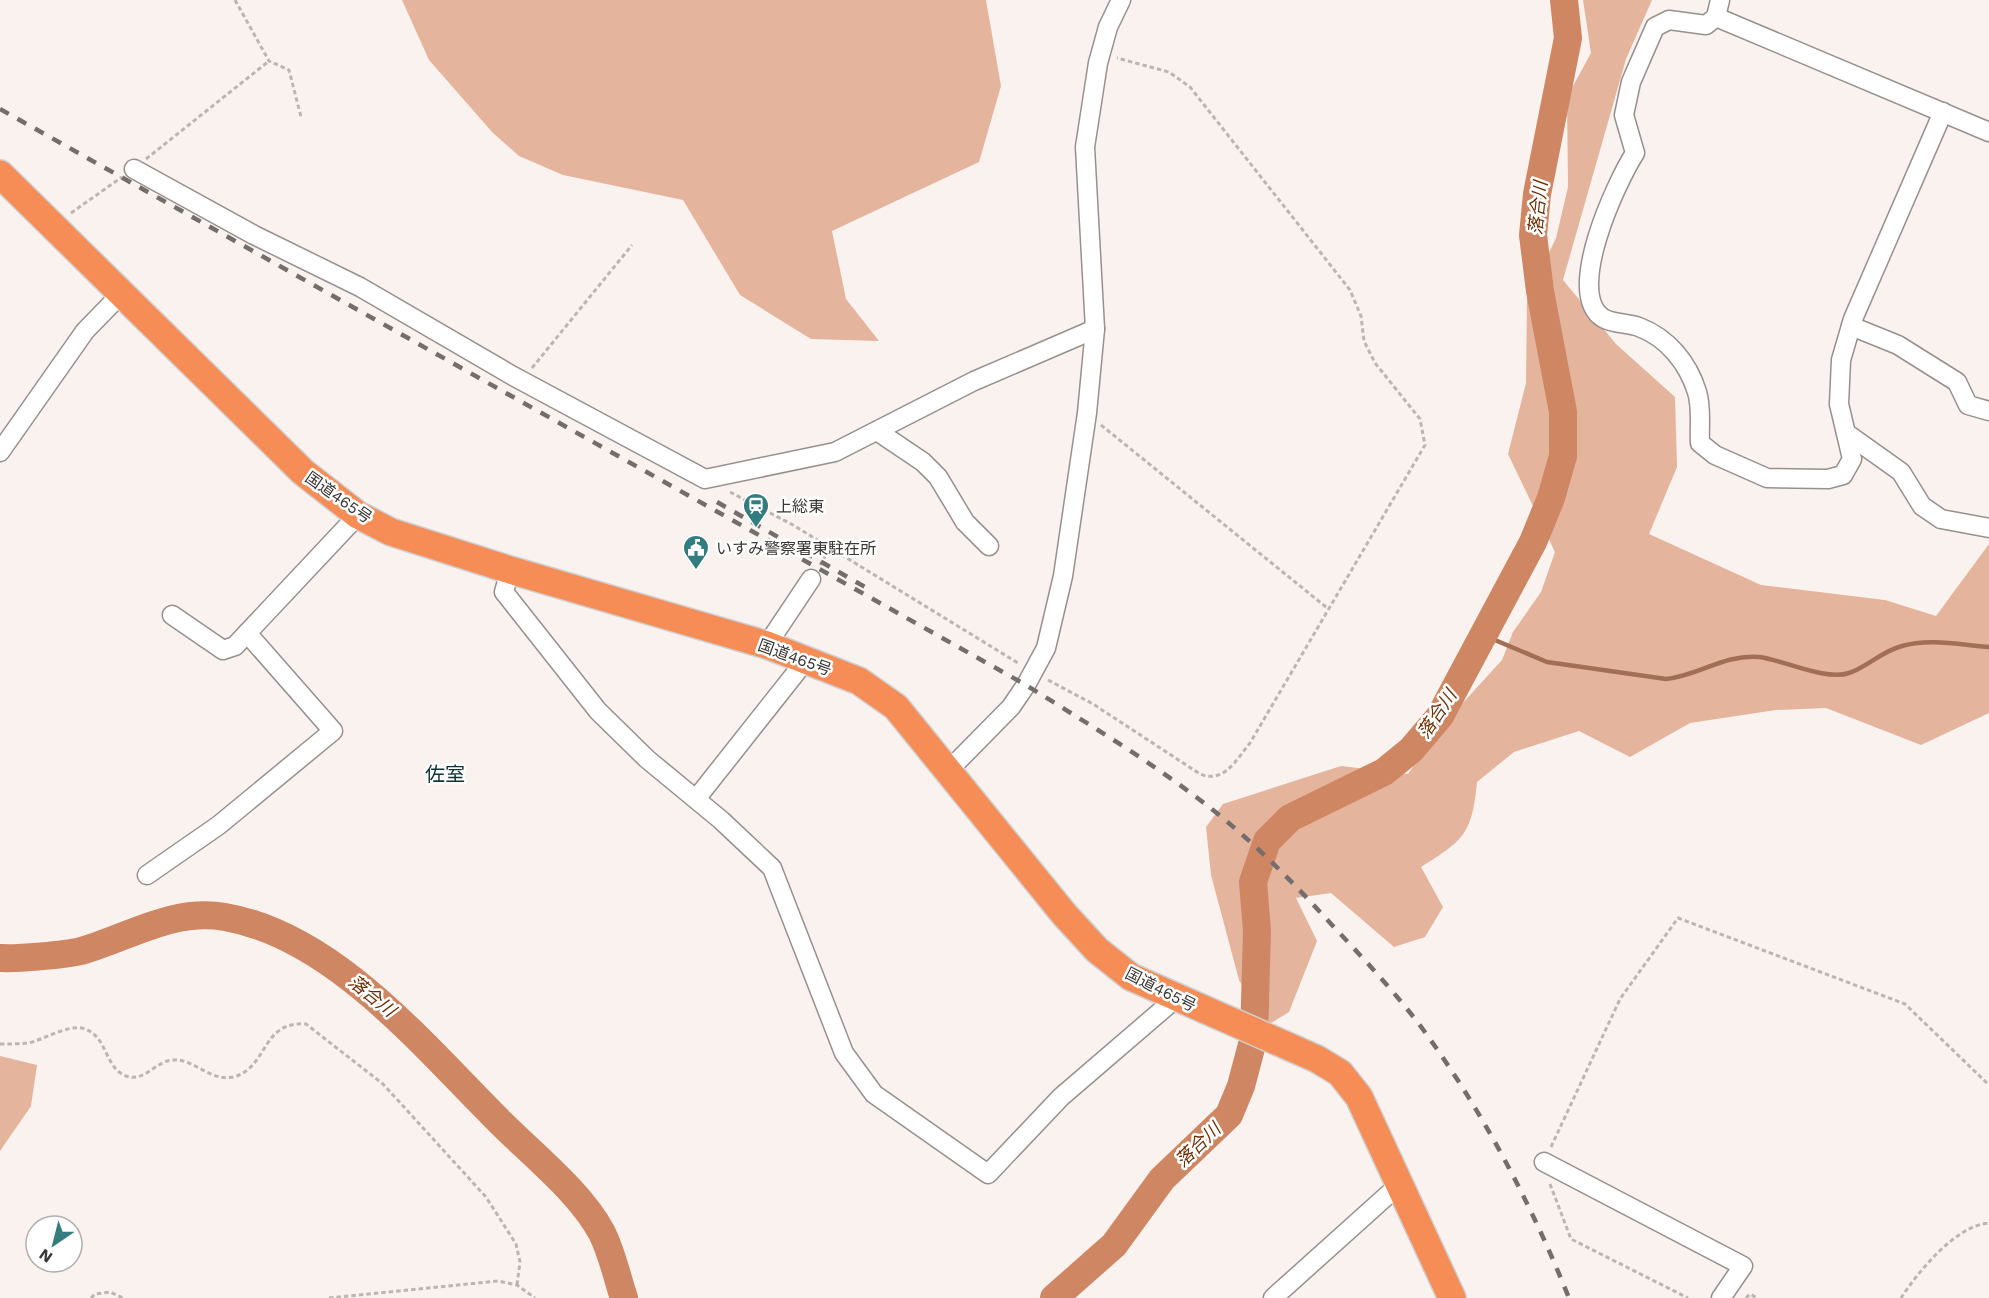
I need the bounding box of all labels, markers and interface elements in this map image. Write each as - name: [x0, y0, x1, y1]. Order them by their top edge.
- water label: 落合川: [1524, 178, 1551, 236]
- street label: 国道465号: [302, 468, 376, 527]
- station icon: 上総東: [741, 491, 771, 529]
- place label: 上総東: [776, 497, 824, 516]
- public building icon: いすみ警察署東駐在所: [681, 533, 711, 571]
- place label: いすみ警察署東駐在所: [716, 539, 876, 558]
- street label: 国道465号: [755, 635, 834, 680]
- water label: 落合川: [1413, 684, 1462, 742]
- district label: 佐室: [425, 762, 465, 786]
- street label: 国道465号: [1122, 964, 1199, 1015]
- water label: 落合川: [345, 970, 401, 1022]
- water label: 落合川: [1171, 1117, 1226, 1171]
- north arrow: [24, 1214, 84, 1274]
- text: N: [35, 1245, 56, 1267]

